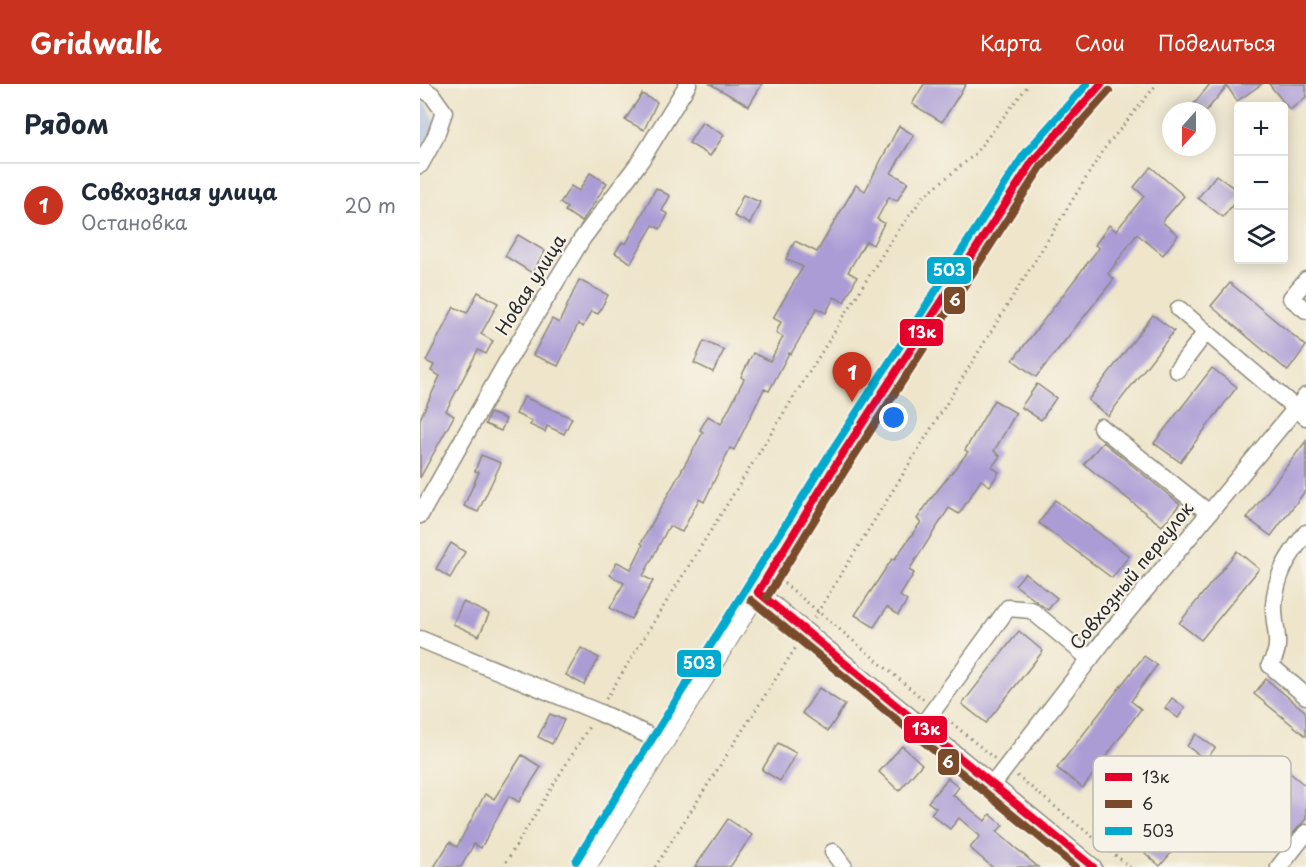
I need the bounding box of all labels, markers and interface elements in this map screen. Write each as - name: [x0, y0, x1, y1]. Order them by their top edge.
- text: Gridwalk: [30, 21, 162, 64]
- text: Карта: [980, 26, 1042, 58]
- text: Слои: [1075, 26, 1125, 58]
- text: Поделиться: [1158, 26, 1276, 58]
- north arrow: [1162, 102, 1216, 156]
- map controls: [1234, 102, 1288, 264]
- button: +: [1234, 102, 1288, 156]
- text: Рядом: [24, 104, 109, 143]
- button: −: [1234, 156, 1288, 210]
- text: Совхозная улица: [81, 174, 278, 207]
- text: 1: [39, 190, 48, 220]
- text: 20 m: [344, 190, 396, 220]
- text: Остановка: [81, 207, 187, 237]
- button: layers: [1234, 210, 1288, 264]
- street label: Новая улица: [488, 228, 572, 340]
- line badge: 503: [926, 256, 972, 285]
- text: 503: [933, 257, 965, 281]
- line badge: 6: [943, 286, 966, 315]
- text: 6: [949, 287, 961, 311]
- line badge: 13к: [899, 318, 944, 347]
- text: 13к: [908, 319, 937, 343]
- pin: 1: [832, 352, 872, 402]
- your location: [879, 403, 908, 432]
- street label: Совхозный переулок: [1062, 495, 1199, 655]
- line badge: 503: [676, 649, 722, 678]
- text: 503: [683, 650, 715, 674]
- line badge: 13к: [903, 715, 948, 744]
- text: 13к: [912, 716, 941, 740]
- line badge: 6: [937, 748, 960, 776]
- text: 6: [942, 749, 954, 773]
- legend: [1093, 756, 1291, 852]
- text: 13к: [1142, 764, 1170, 788]
- text: 6: [1142, 791, 1153, 815]
- text: 503: [1142, 818, 1174, 842]

